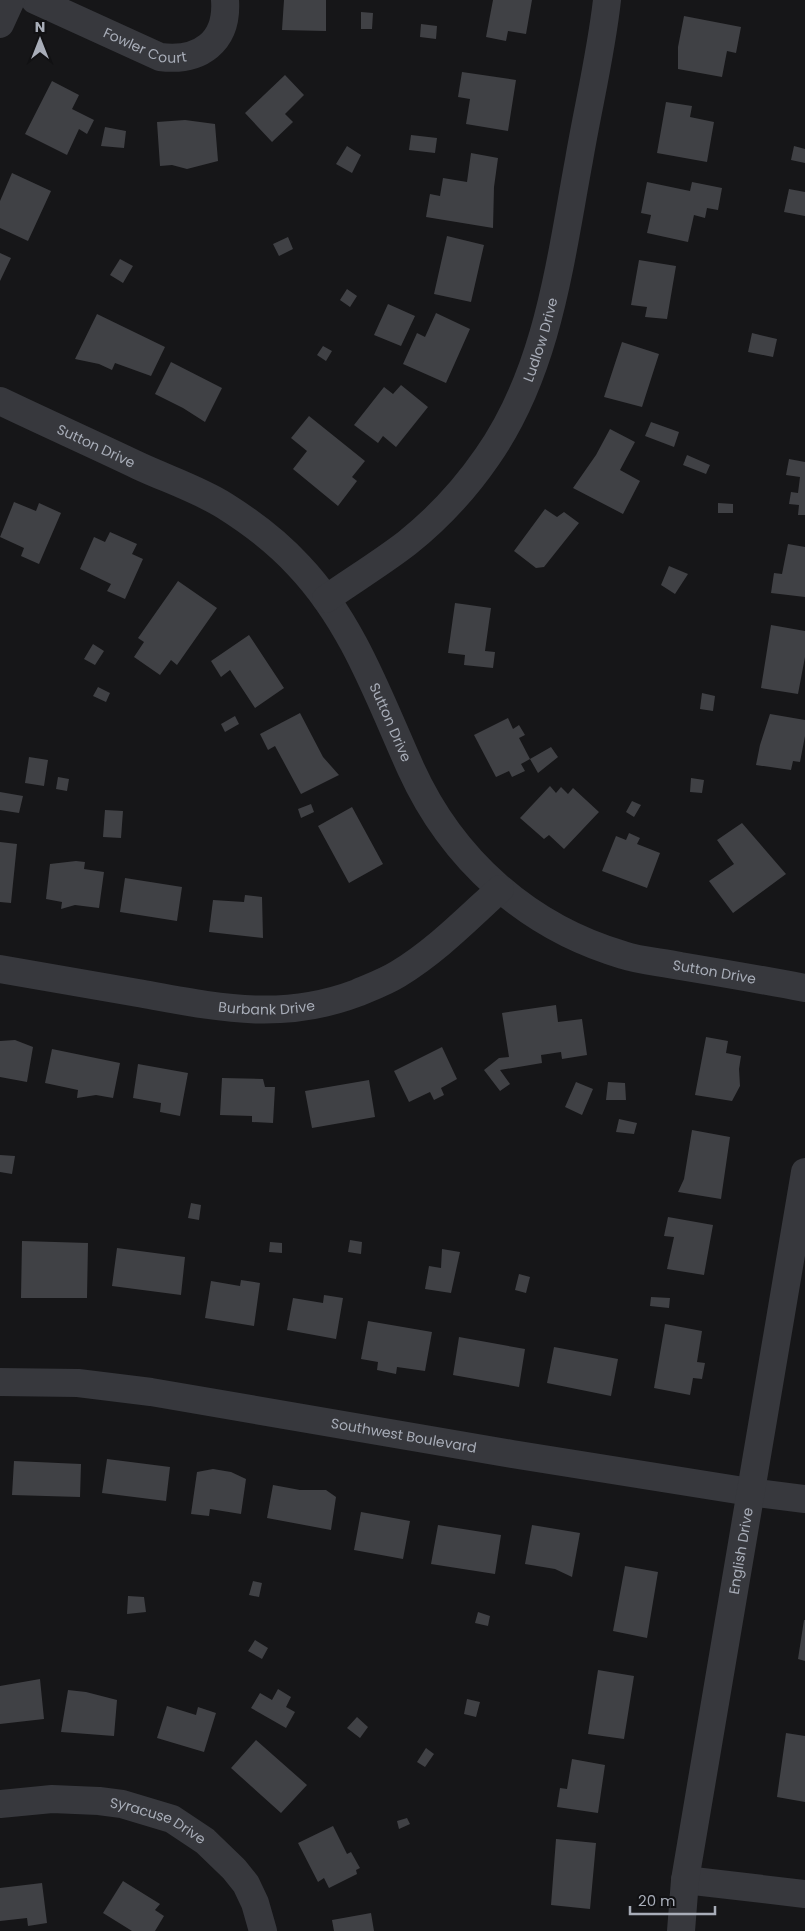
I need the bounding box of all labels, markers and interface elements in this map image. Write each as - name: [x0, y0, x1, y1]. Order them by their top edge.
- north arrow: [15, 15, 65, 65]
- text: N: [35, 17, 45, 37]
- street label: Fowler Court: [100, 22, 188, 68]
- street label: Ludlow Drive: [518, 295, 563, 385]
- street label: Sutton Drive: [54, 419, 139, 473]
- street label: Sutton Drive: [364, 680, 417, 765]
- street label: Sutton Drive: [671, 955, 758, 989]
- street label: Burbank Drive: [217, 995, 317, 1020]
- street label: Southwest Boulevard: [329, 1413, 478, 1458]
- street label: English Drive: [724, 1506, 758, 1596]
- street label: Syracuse Drive: [109, 1793, 210, 1849]
- scale bar: [630, 1884, 715, 1916]
- text: 20 m: [638, 1890, 676, 1911]

